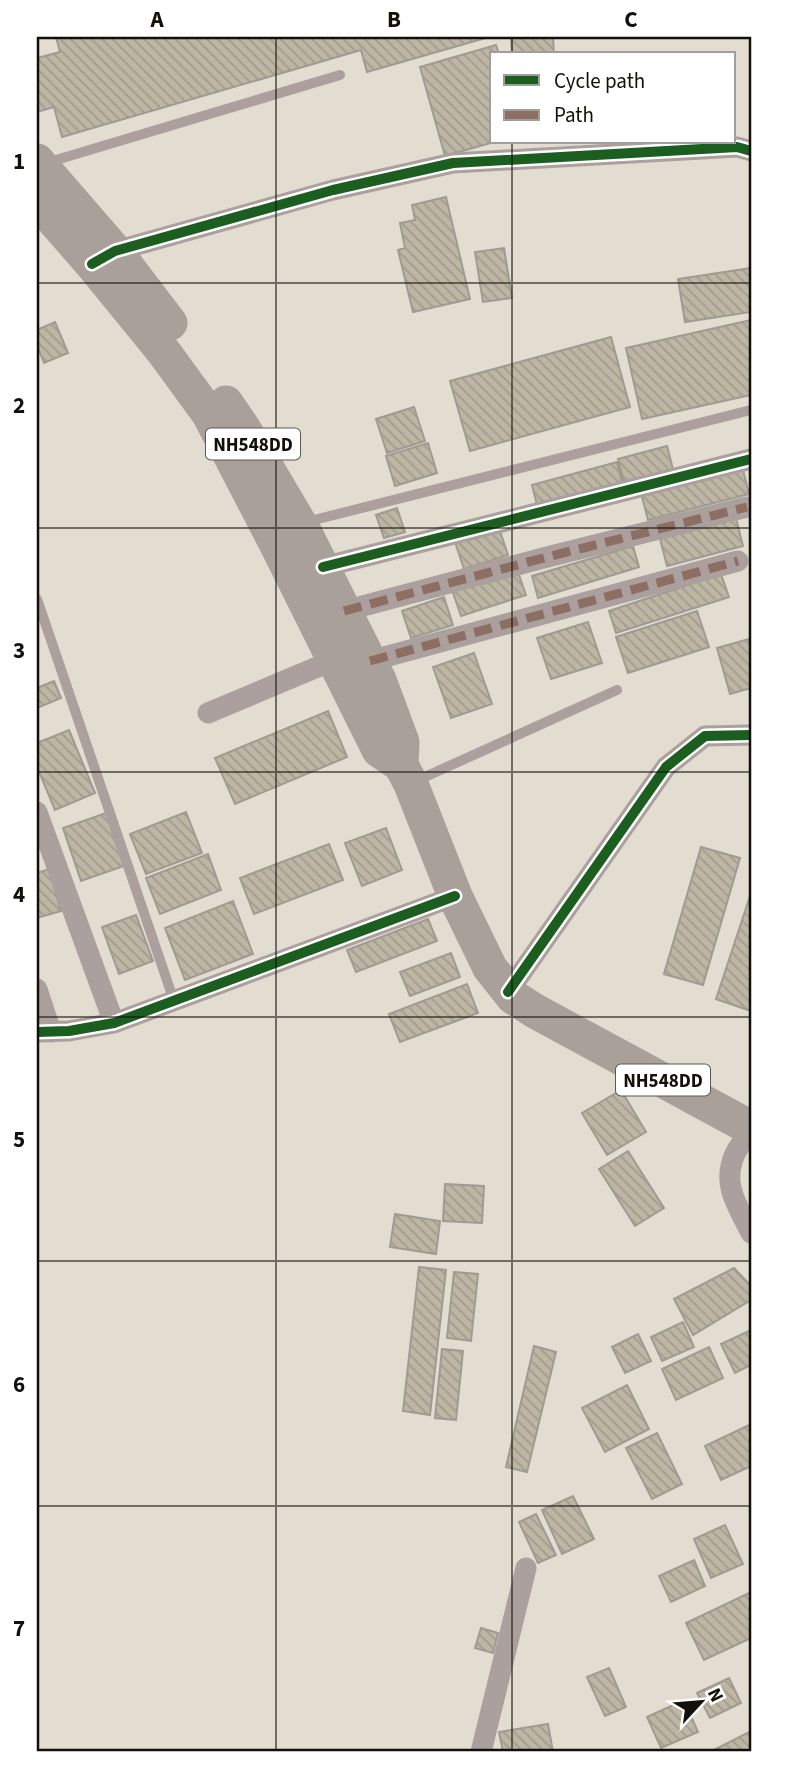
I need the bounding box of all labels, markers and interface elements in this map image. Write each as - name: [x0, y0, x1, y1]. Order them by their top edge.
- text: A: [149, 3, 164, 36]
- text: B: [387, 3, 401, 36]
- text: C: [624, 3, 638, 36]
- legend: [490, 52, 736, 144]
- text: Cycle path: [554, 66, 645, 96]
- text: Path: [554, 100, 594, 130]
- text: 1: [13, 145, 25, 178]
- text: 2: [13, 389, 25, 422]
- road number: NH548DD: [206, 428, 300, 460]
- text: 3: [13, 634, 25, 667]
- text: 4: [13, 878, 25, 911]
- road number: NH548DD: [616, 1064, 710, 1096]
- text: 5: [13, 1123, 25, 1156]
- text: 6: [13, 1368, 25, 1401]
- text: 7: [13, 1612, 25, 1645]
- north arrow: [666, 1666, 736, 1736]
- text: N: [700, 1684, 730, 1707]

